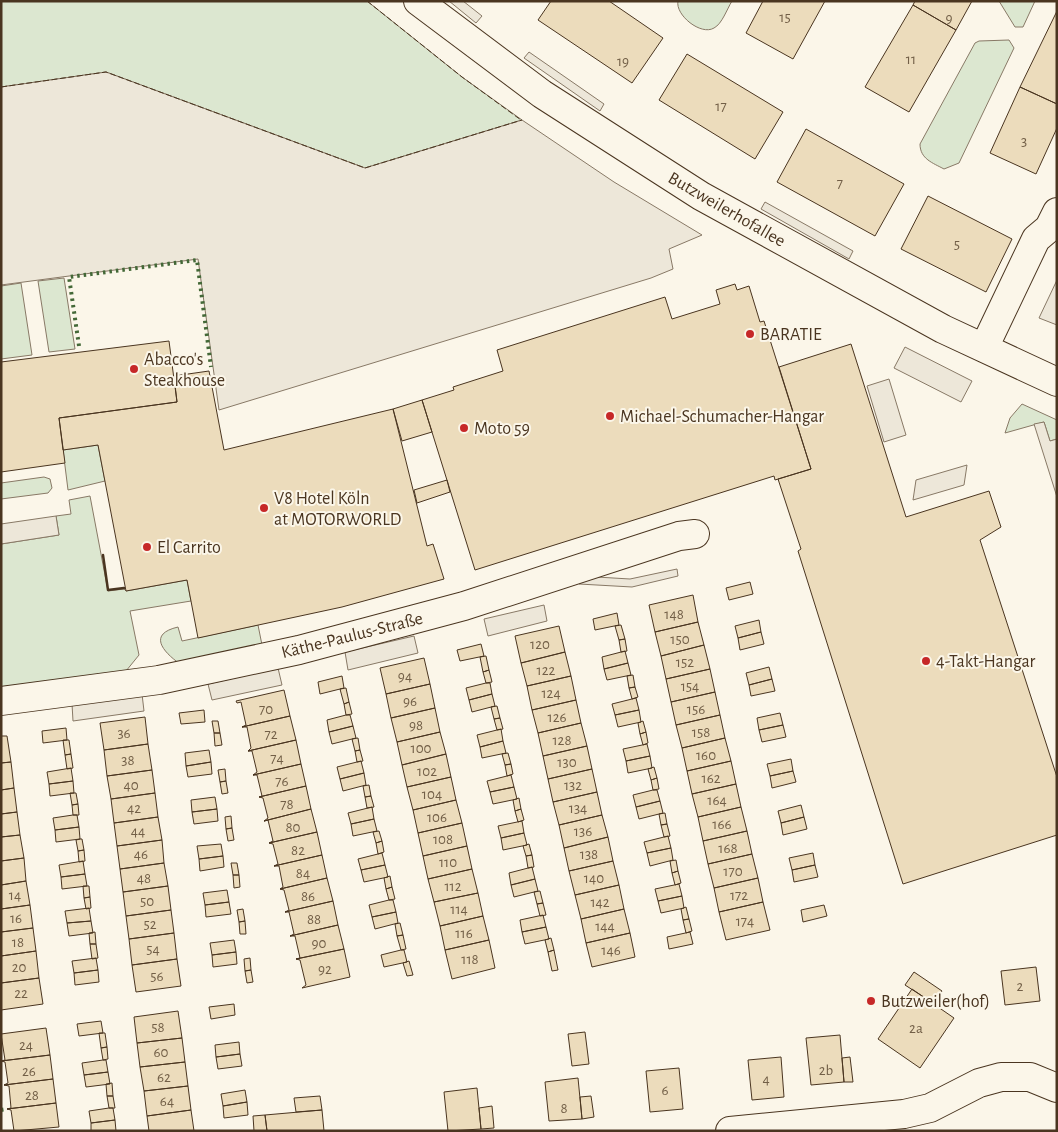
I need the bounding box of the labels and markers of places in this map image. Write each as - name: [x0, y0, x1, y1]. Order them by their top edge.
- place label: BARATIE: [760, 326, 822, 344]
- marker: BARATIE: [744, 328, 756, 340]
- place label: Abacco's Steakhouse: [144, 351, 225, 390]
- marker: Abacco's Steakhouse: [128, 363, 140, 375]
- place label: Michael-Schumacher-Hangar: [620, 408, 824, 426]
- marker: Michael-Schumacher-Hangar: [604, 410, 616, 422]
- place label: Moto 59: [474, 420, 530, 438]
- marker: Moto 59: [458, 422, 470, 434]
- place label: V8 Hotel Köln at MOTORWORLD: [274, 490, 401, 529]
- marker: V8 Hotel Köln at MOTORWORLD: [258, 502, 270, 514]
- place label: El Carrito: [157, 539, 221, 557]
- marker: El Carrito: [141, 541, 153, 553]
- place label: 4-Takt-Hangar: [936, 653, 1036, 671]
- marker: 4-Takt-Hangar: [920, 655, 932, 667]
- place label: Butzweiler(hof): [881, 993, 990, 1011]
- marker: Butzweiler(hof): [865, 995, 877, 1007]

